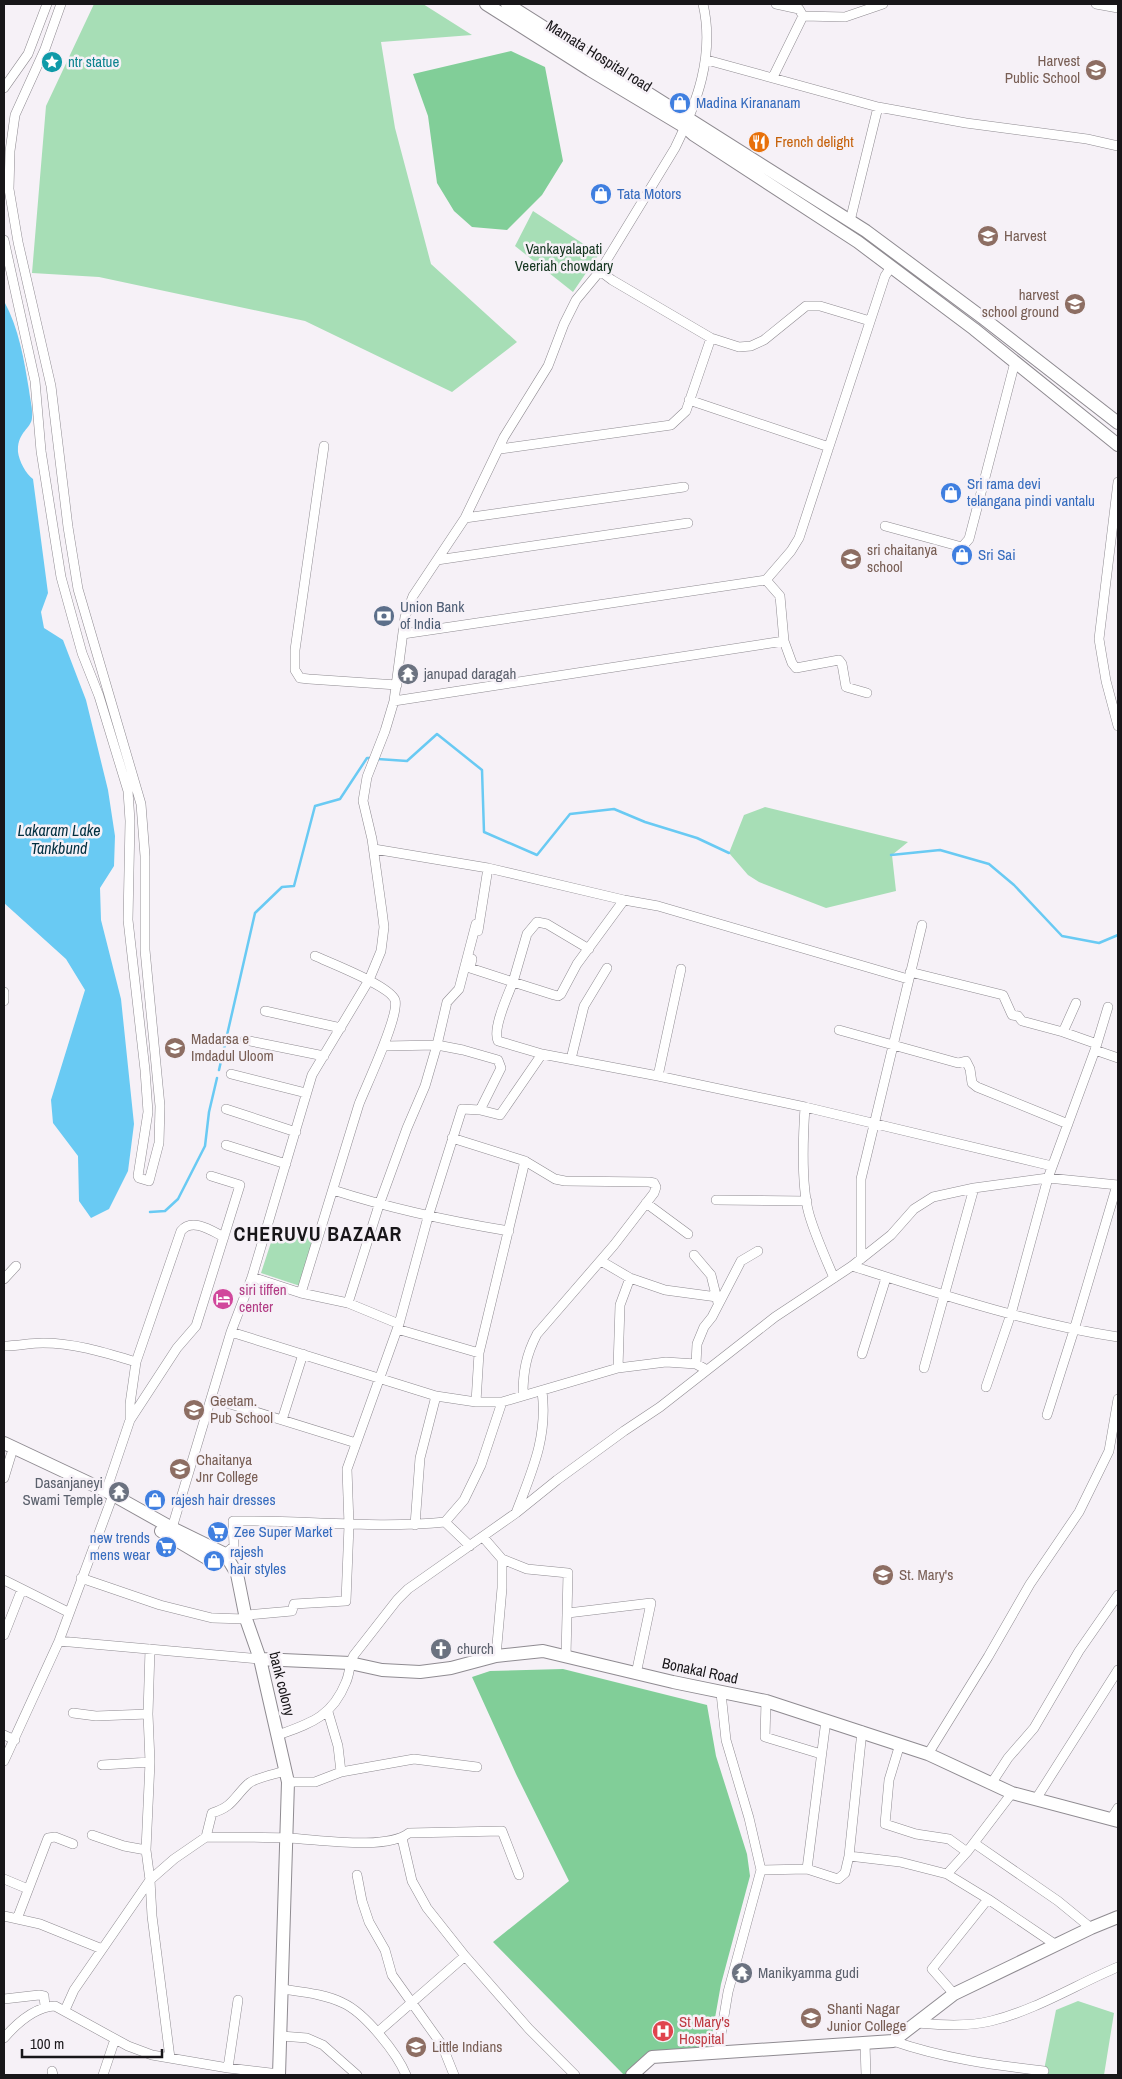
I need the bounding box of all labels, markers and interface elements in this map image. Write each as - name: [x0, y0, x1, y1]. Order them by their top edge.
- street label: Mamata Hospital road: [542, 15, 656, 97]
- place icon: ntr statue: [40, 50, 64, 74]
- place label: Harvest Public School: [1005, 50, 1081, 88]
- place label: ntr statue: [68, 51, 119, 72]
- school or university icon: Harvest Public School: [1084, 58, 1108, 82]
- shop icon: Madina Kirananam: [668, 91, 692, 115]
- place label: Madina Kirananam: [696, 92, 801, 113]
- restaurant icon: French delight: [747, 130, 771, 154]
- place label: French delight: [775, 131, 854, 152]
- shop icon: Tata Motors: [589, 182, 613, 206]
- place label: Tata Motors: [617, 183, 682, 204]
- school or university icon: Harvest: [976, 224, 1000, 248]
- place label: Harvest: [1004, 225, 1047, 246]
- park label: Vankayalapati Veeriah chowdary: [515, 238, 614, 276]
- place label: harvest school ground: [982, 284, 1060, 322]
- school or university icon: harvest school ground: [1063, 292, 1087, 316]
- place label: Sri rama devi telangana pindi vantalu: [967, 473, 1095, 511]
- shop icon: Sri rama devi telangana pindi vantalu: [939, 481, 963, 505]
- place label: sri chaitanya school: [867, 539, 938, 577]
- shop icon: Sri Sai: [950, 543, 974, 567]
- place label: Sri Sai: [978, 544, 1016, 565]
- school or university icon: sri chaitanya school: [839, 547, 863, 571]
- place label: Union Bank of India: [400, 596, 465, 634]
- bank icon: Union Bank of India: [372, 604, 396, 628]
- temple icon: janupad daragah: [396, 662, 420, 686]
- place label: janupad daragah: [423, 663, 516, 684]
- water label: Lakaram Lake Tankbund: [17, 819, 101, 859]
- place label: Madarsa e Imdadul Uloom: [191, 1028, 274, 1066]
- school or university icon: Madarsa e Imdadul Uloom: [163, 1036, 187, 1060]
- district label: CHERUVU BAZAAR: [234, 1220, 402, 1247]
- place label: siri tiffen center: [239, 1279, 287, 1317]
- hotel icon: siri tiffen center: [211, 1287, 235, 1311]
- place label: Geetam. Pub School: [210, 1390, 273, 1428]
- school or university icon: Geetam. Pub School: [182, 1398, 206, 1422]
- place label: Chaitanya Jnr College: [196, 1449, 258, 1487]
- school or university icon: Chaitanya Jnr College: [168, 1457, 192, 1481]
- place label: Dasanjaneyi Swami Temple: [23, 1472, 103, 1510]
- temple icon: Dasanjaneyi Swami Temple: [107, 1480, 131, 1504]
- shop icon: rajesh hair dresses: [143, 1488, 167, 1512]
- place label: rajesh hair dresses: [171, 1489, 276, 1510]
- supermarket icon: Zee Super Market: [206, 1520, 230, 1544]
- place label: Zee Super Market: [234, 1521, 333, 1542]
- place label: new trends mens wear: [90, 1527, 150, 1565]
- supermarket icon: new trends mens wear: [154, 1535, 178, 1559]
- place label: rajesh hair styles: [230, 1541, 286, 1579]
- shop icon: rajesh hair styles: [202, 1549, 226, 1573]
- school or university icon: St. Mary's: [871, 1563, 895, 1587]
- place label: St. Mary's: [899, 1564, 953, 1585]
- church icon: church: [429, 1637, 453, 1661]
- place label: church: [457, 1638, 494, 1659]
- street label: bank colony: [264, 1649, 301, 1719]
- street label: Bonakal Road: [660, 1652, 740, 1689]
- temple icon: Manikyamma gudi: [730, 1961, 754, 1985]
- place label: Manikyamma gudi: [758, 1962, 859, 1983]
- place label: Shanti Nagar Junior College: [827, 1998, 906, 2036]
- school or university icon: Shanti Nagar Junior College: [799, 2006, 823, 2030]
- place label: St Mary's Hospital: [679, 2011, 730, 2049]
- hospital icon: St Mary's Hospital: [651, 2019, 675, 2043]
- scale bar: [22, 2026, 162, 2058]
- text: 100 m: [30, 2033, 64, 2054]
- school or university icon: Little Indians: [404, 2035, 428, 2059]
- place label: Little Indians: [432, 2036, 502, 2057]

